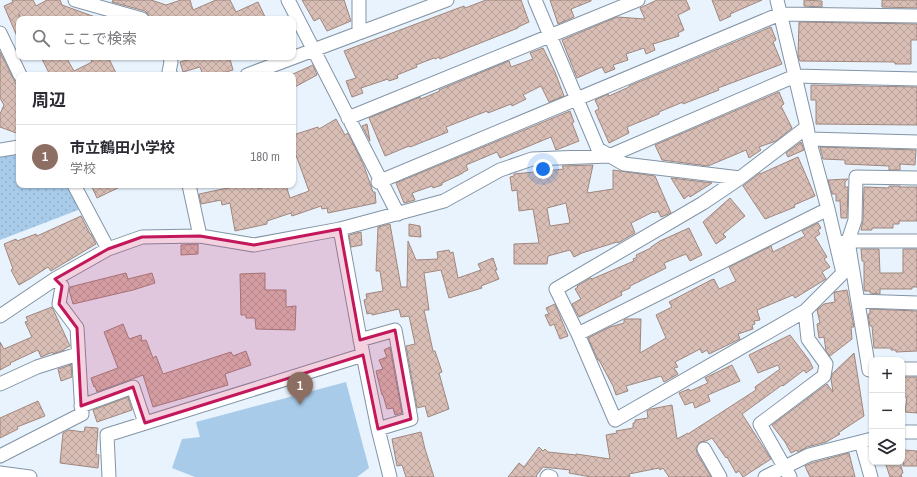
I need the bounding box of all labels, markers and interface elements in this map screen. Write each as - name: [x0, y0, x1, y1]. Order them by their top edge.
- search box: [16, 16, 296, 60]
- icon: search: [30, 27, 52, 49]
- text: ここで検索: [62, 28, 137, 49]
- text: 周辺: [32, 88, 66, 111]
- text: 市立鶴田小学校: [70, 137, 175, 158]
- text: 1: [42, 148, 48, 165]
- text: 180 m: [250, 148, 280, 165]
- your location: [533, 159, 553, 179]
- text: 学校: [70, 160, 96, 177]
- map controls: [869, 357, 905, 465]
- button: +: [869, 357, 905, 393]
- pin: 1: [287, 372, 313, 405]
- button: −: [869, 393, 905, 429]
- button: layers: [869, 429, 905, 465]

